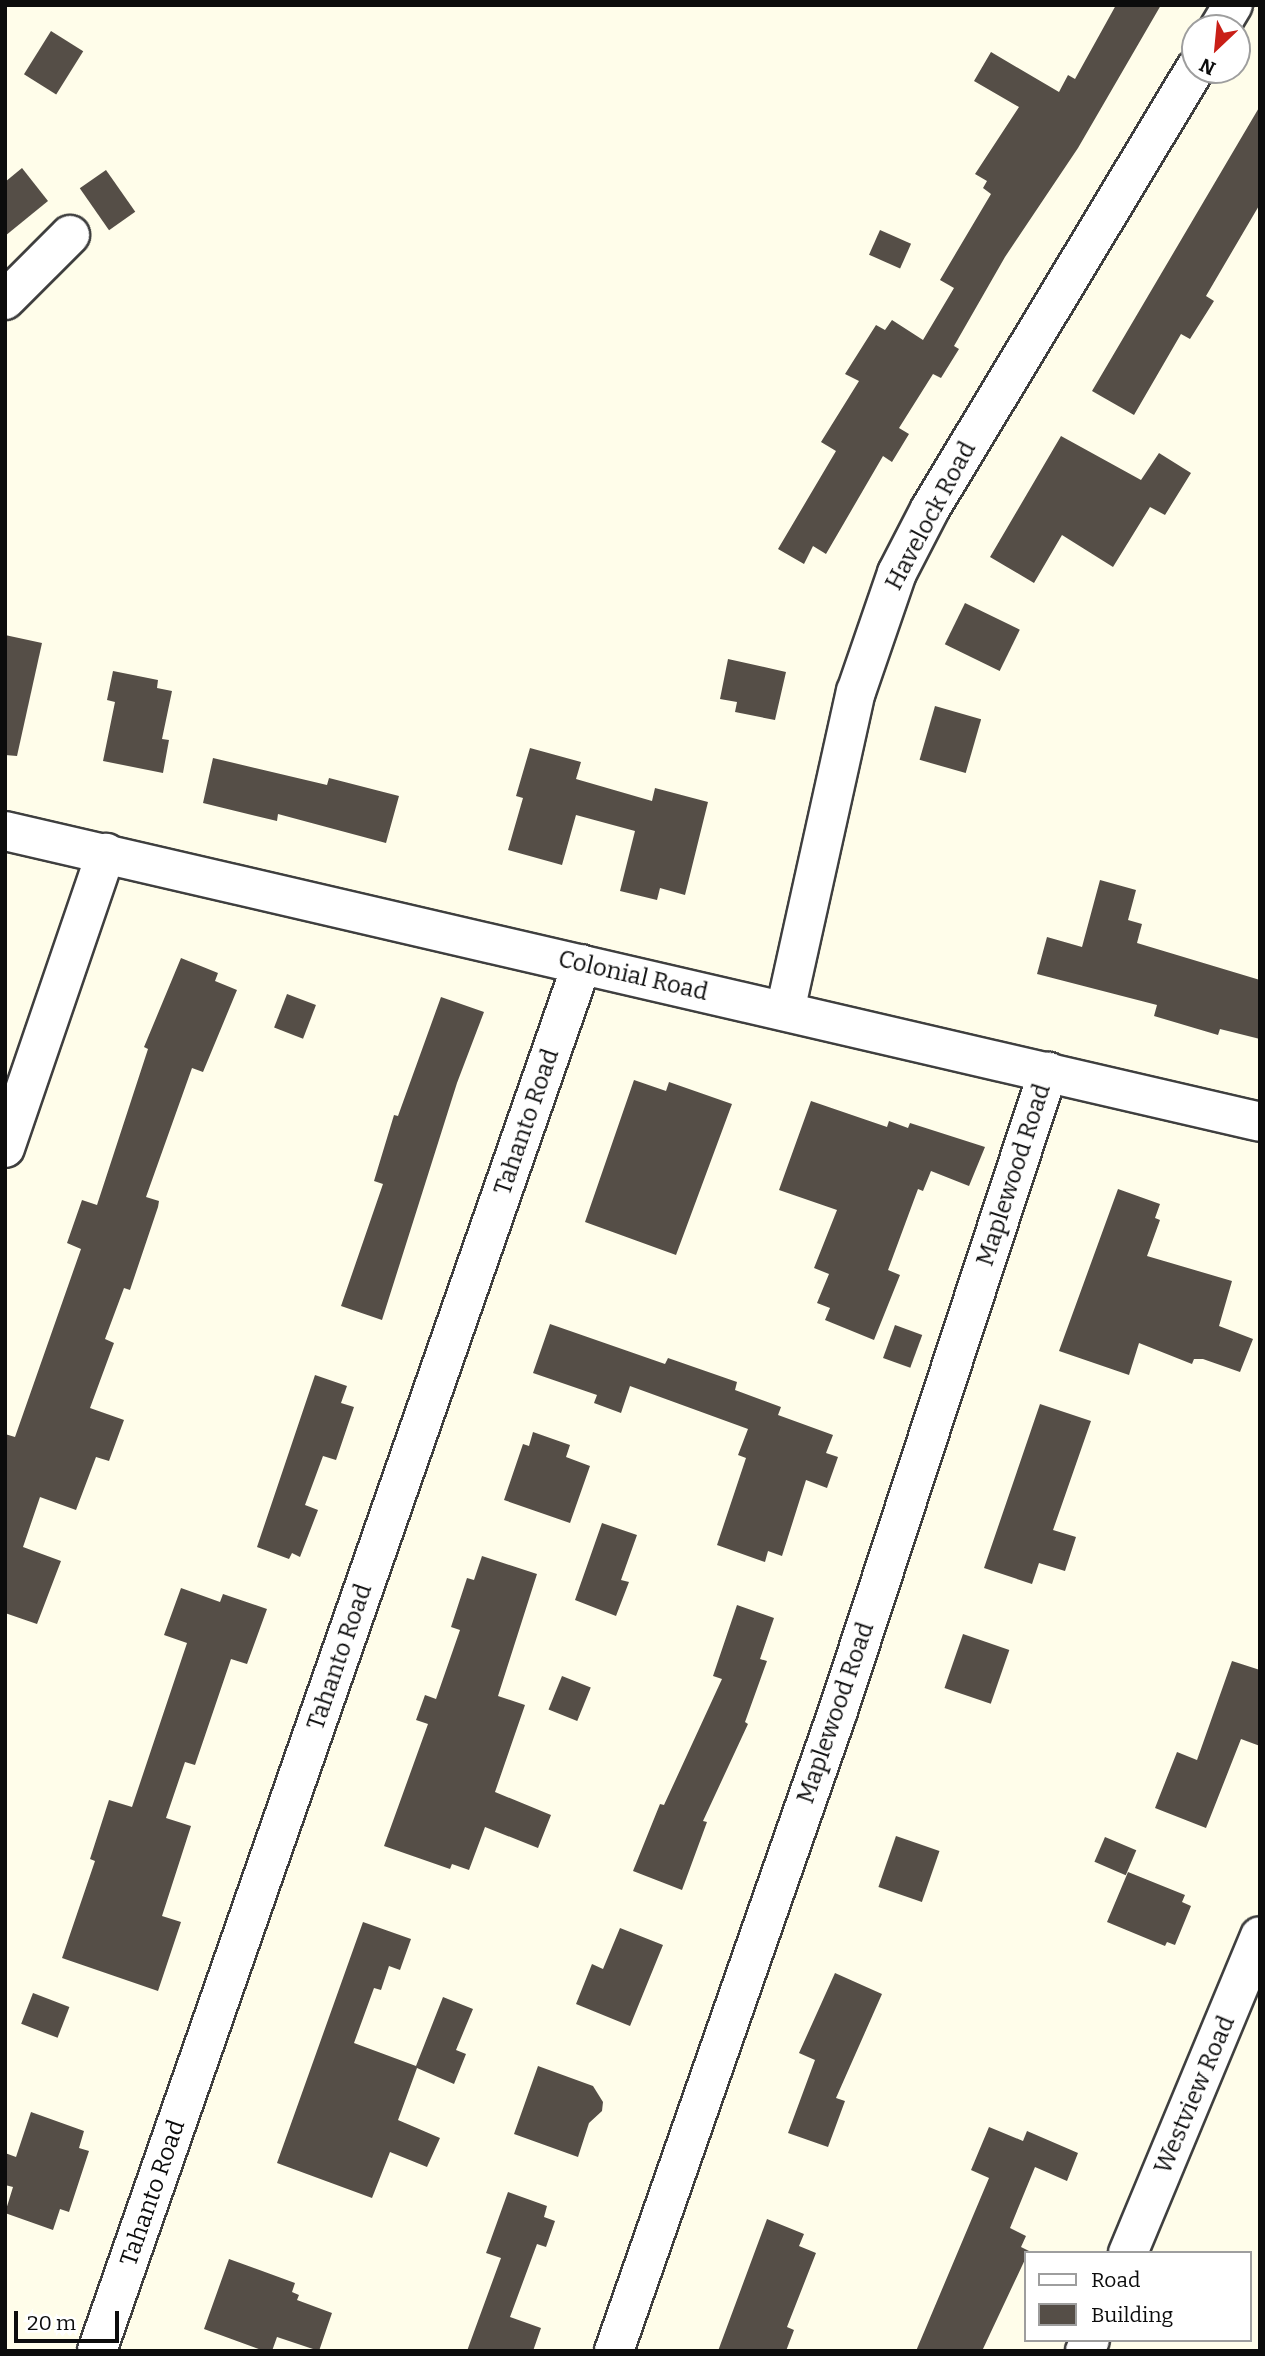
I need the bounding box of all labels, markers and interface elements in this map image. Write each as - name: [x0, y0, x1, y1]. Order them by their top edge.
- north arrow: [1181, 14, 1251, 84]
- text: N: [1196, 53, 1219, 80]
- street label: Havelock Road: [880, 437, 982, 595]
- street label: Colonial Road: [555, 945, 711, 1007]
- street label: Tahanto Road: [489, 1045, 565, 1199]
- street label: Maplewood Road: [971, 1080, 1057, 1270]
- street label: Tahanto Road: [302, 1580, 378, 1734]
- street label: Maplewood Road: [791, 1619, 881, 1807]
- street label: Westview Road: [1149, 2012, 1241, 2178]
- street label: Tahanto Road: [115, 2116, 191, 2270]
- legend: [1024, 2251, 1251, 2342]
- text: Road: [1091, 2267, 1140, 2293]
- scale bar: [18, 2296, 122, 2340]
- text: Building: [1091, 2302, 1173, 2328]
- text: 20 m: [27, 2310, 76, 2336]

